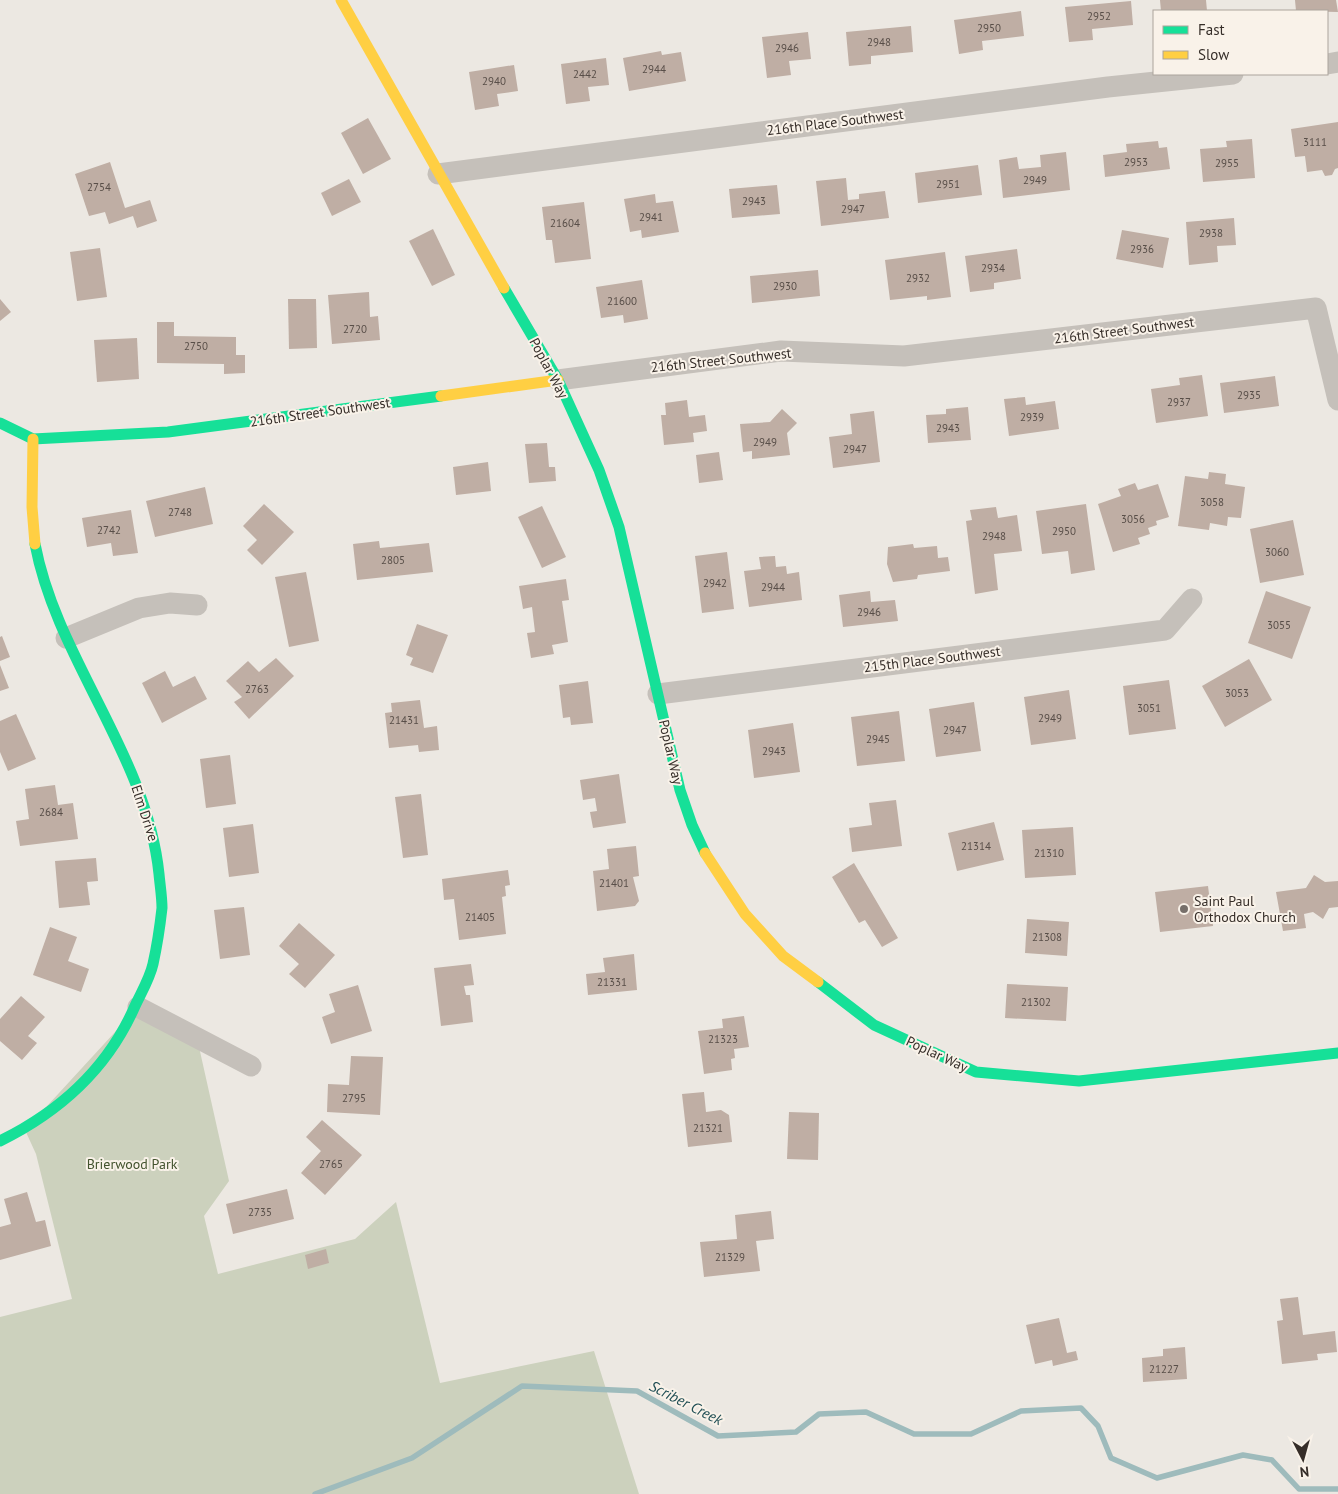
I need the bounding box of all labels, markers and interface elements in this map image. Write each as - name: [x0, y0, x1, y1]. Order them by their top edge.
- house number: 2952: [1087, 9, 1111, 23]
- legend: [1153, 10, 1328, 75]
- text: Fast: [1198, 20, 1225, 39]
- house number: 2950: [977, 21, 1001, 35]
- house number: 2948: [867, 35, 891, 49]
- house number: 2946: [775, 41, 799, 55]
- text: Slow: [1198, 45, 1229, 64]
- house number: 2944: [642, 62, 666, 76]
- house number: 2442: [573, 67, 597, 81]
- house number: 2940: [482, 74, 506, 88]
- street label: 216th Place Southwest: [766, 105, 905, 139]
- house number: 3111: [1303, 135, 1327, 149]
- house number: 2953: [1124, 155, 1148, 169]
- house number: 2955: [1215, 156, 1239, 170]
- house number: 2949: [1023, 173, 1047, 187]
- house number: 2951: [936, 177, 960, 191]
- house number: 2754: [87, 180, 111, 194]
- house number: 2943: [742, 194, 766, 208]
- house number: 2947: [841, 202, 865, 216]
- house number: 2941: [639, 210, 663, 224]
- house number: 21604: [550, 216, 580, 230]
- house number: 2938: [1199, 226, 1223, 240]
- house number: 2936: [1130, 242, 1154, 256]
- house number: 2934: [981, 261, 1005, 275]
- house number: 2932: [906, 271, 930, 285]
- house number: 2930: [773, 279, 797, 293]
- house number: 21600: [607, 294, 637, 308]
- street label: 216th Street Southwest: [1053, 312, 1195, 348]
- house number: 2720: [343, 322, 367, 336]
- street label: Poplar Way: [526, 335, 573, 402]
- house number: 2750: [184, 339, 208, 353]
- street label: 216th Street Southwest: [650, 344, 792, 376]
- house number: 2935: [1237, 388, 1261, 402]
- street label: 216th Street Southwest: [249, 393, 391, 431]
- house number: 2937: [1167, 395, 1191, 409]
- house number: 2939: [1020, 410, 1044, 424]
- house number: 2943: [936, 421, 960, 435]
- house number: 2949: [753, 435, 777, 449]
- house number: 2947: [843, 442, 867, 456]
- house number: 3058: [1200, 495, 1224, 509]
- house number: 2748: [168, 505, 192, 519]
- house number: 3056: [1121, 512, 1145, 526]
- house number: 2742: [97, 523, 121, 537]
- house number: 2950: [1052, 524, 1076, 538]
- house number: 2948: [982, 529, 1006, 543]
- house number: 3060: [1265, 545, 1289, 559]
- house number: 2805: [381, 553, 405, 567]
- house number: 2942: [703, 576, 727, 590]
- house number: 2944: [761, 580, 785, 594]
- house number: 2946: [857, 605, 881, 619]
- house number: 3055: [1267, 618, 1291, 632]
- street label: 215th Place Southwest: [863, 642, 1002, 676]
- house number: 2763: [245, 682, 269, 696]
- house number: 3053: [1225, 686, 1249, 700]
- house number: 3051: [1137, 701, 1161, 715]
- house number: 2949: [1038, 711, 1062, 725]
- house number: 21431: [389, 713, 419, 727]
- street label: Poplar Way: [655, 718, 687, 787]
- house number: 2947: [943, 723, 967, 737]
- house number: 2945: [866, 732, 890, 746]
- house number: 2943: [762, 744, 786, 758]
- street label: Elm Drive: [127, 783, 163, 843]
- house number: 2684: [39, 805, 63, 819]
- house number: 21314: [961, 839, 991, 853]
- house number: 21310: [1034, 846, 1064, 860]
- house number: 21401: [599, 876, 629, 890]
- place label: Saint Paul Orthodox Church: [1194, 892, 1296, 926]
- marker: Saint Paul Orthodox Church: [1178, 903, 1190, 915]
- house number: 21405: [465, 910, 495, 924]
- house number: 21308: [1032, 930, 1062, 944]
- house number: 21331: [597, 975, 627, 989]
- house number: 21302: [1021, 995, 1051, 1009]
- house number: 21323: [708, 1032, 738, 1046]
- street label: Poplar Way: [903, 1032, 971, 1076]
- house number: 2795: [342, 1091, 366, 1105]
- house number: 21321: [693, 1121, 723, 1135]
- park label: Brierwood Park: [87, 1155, 178, 1173]
- house number: 2765: [319, 1157, 343, 1171]
- house number: 2735: [248, 1205, 272, 1219]
- house number: 21329: [715, 1250, 745, 1264]
- house number: 21227: [1149, 1362, 1179, 1376]
- water label: Scriber Creek: [646, 1376, 727, 1430]
- north arrow: [1278, 1434, 1328, 1484]
- text: N: [1299, 1462, 1310, 1481]

